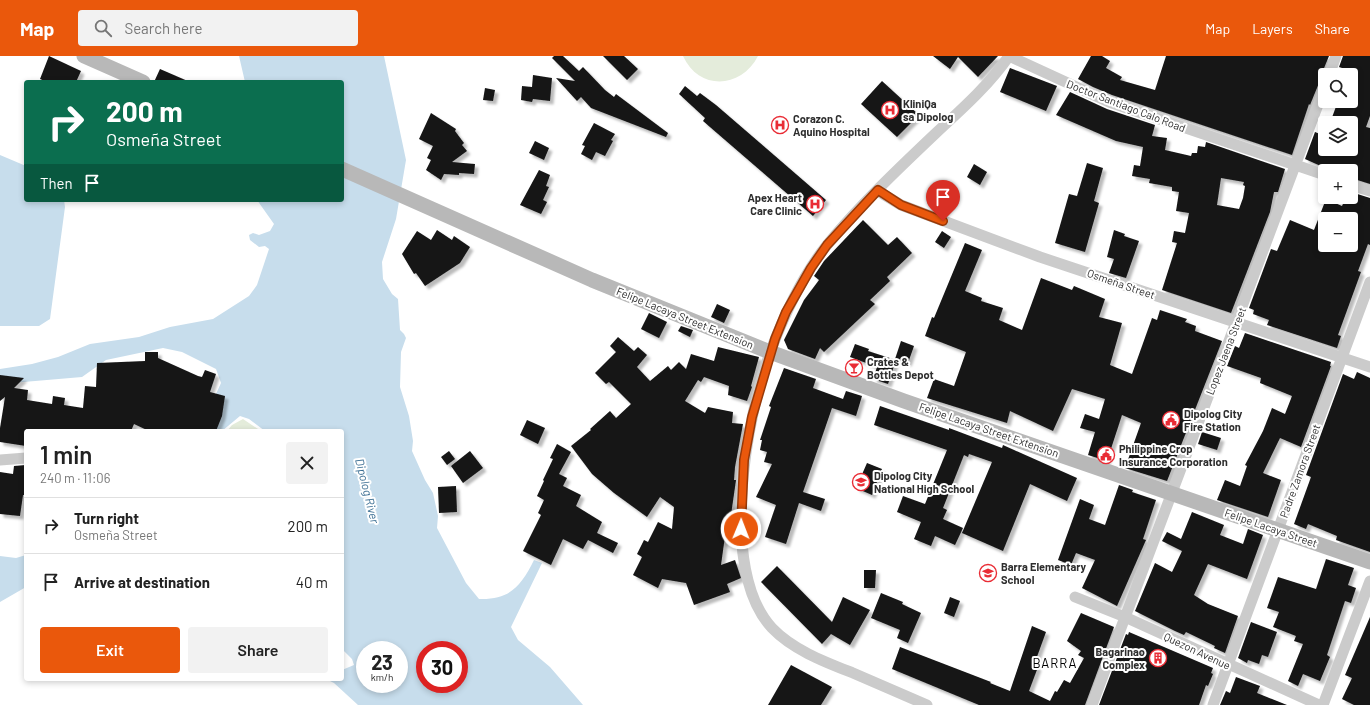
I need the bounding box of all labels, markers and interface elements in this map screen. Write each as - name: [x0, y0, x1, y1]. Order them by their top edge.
- search box: [78, 10, 358, 46]
- text: Map: [20, 17, 54, 40]
- icon: search: [92, 17, 114, 39]
- text: Search here: [124, 19, 202, 37]
- text: Map: [1205, 20, 1230, 37]
- text: Layers: [1252, 20, 1293, 37]
- text: Share: [1315, 20, 1350, 37]
- map controls: [1318, 68, 1358, 252]
- button: search: [1318, 68, 1358, 108]
- street label: Doctor Santiago Calo Road: [1065, 77, 1187, 134]
- text: 200 m: [106, 94, 183, 128]
- icon: right: [40, 96, 92, 148]
- place label: KliniQa sa Dipolog: [903, 97, 953, 123]
- hospital icon: KliniQa sa Dipolog: [880, 100, 900, 120]
- place label: Corazon C. Aquino Hospital: [793, 112, 870, 138]
- hospital icon: Corazon C. Aquino Hospital: [770, 115, 790, 135]
- button: layers: [1318, 116, 1358, 156]
- text: Osmeña Street: [106, 128, 222, 150]
- button: +: [1318, 164, 1358, 204]
- icon: arrive: [81, 172, 103, 194]
- text: Then: [40, 174, 73, 192]
- pin: [926, 180, 960, 221]
- icon: arrive: [932, 186, 954, 208]
- place label: Apex Heart Care Clinic: [747, 191, 802, 217]
- hospital icon: Apex Heart Care Clinic: [805, 194, 825, 214]
- button: −: [1318, 212, 1358, 252]
- street label: Osmeña Street: [1086, 266, 1157, 301]
- street label: Felipe Lacaya Street Extension: [615, 284, 756, 351]
- street label: Lopez Jaena Street: [1203, 305, 1248, 396]
- place label: Crates & Bottles Depot: [867, 355, 934, 381]
- bar icon: Crates & Bottles Depot: [844, 358, 864, 378]
- street label: Felipe Lacaya Street Extension: [918, 399, 1061, 460]
- place label: Dipolog City Fire Station: [1184, 407, 1243, 433]
- public building icon: Dipolog City Fire Station: [1161, 410, 1181, 430]
- street label: Padre Zamora Street: [1277, 422, 1323, 519]
- text: 1 min: [40, 440, 92, 469]
- button: close: [286, 442, 328, 484]
- place label: Philippine Crop Insurance Corporation: [1119, 442, 1228, 468]
- public building icon: Philippine Crop Insurance Corporation: [1096, 445, 1116, 465]
- water label: Dipolog River: [353, 457, 383, 525]
- place label: Dipolog City National High School: [874, 469, 975, 495]
- text: 240 m · 11:06: [40, 470, 110, 486]
- school or university icon: Dipolog City National High School: [851, 472, 871, 492]
- street label: Felipe Lacaya Street: [1223, 506, 1319, 549]
- position arrow: [720, 508, 762, 550]
- text: Turn right: [74, 509, 139, 527]
- icon: right: [40, 515, 62, 537]
- text: 200 m: [288, 517, 328, 535]
- text: Osmeña Street: [74, 527, 158, 543]
- place label: Barra Elementary School: [1001, 560, 1087, 586]
- school or university icon: Barra Elementary School: [978, 563, 998, 583]
- icon: arrive: [40, 571, 62, 593]
- text: Arrive at destination: [74, 573, 210, 591]
- text: 40 m: [296, 573, 328, 591]
- button: Exit: [40, 627, 180, 673]
- button: Share: [188, 627, 328, 673]
- street label: Quezon Avenue: [1162, 629, 1233, 672]
- speed limit sign: 30: [416, 641, 468, 693]
- place label: Bagarinao Complex: [1096, 645, 1145, 671]
- building icon: Bagarinao Complex: [1148, 648, 1168, 668]
- text: 23: [371, 650, 393, 674]
- district label: BARRA: [1032, 655, 1078, 671]
- text: km/h: [371, 671, 393, 683]

